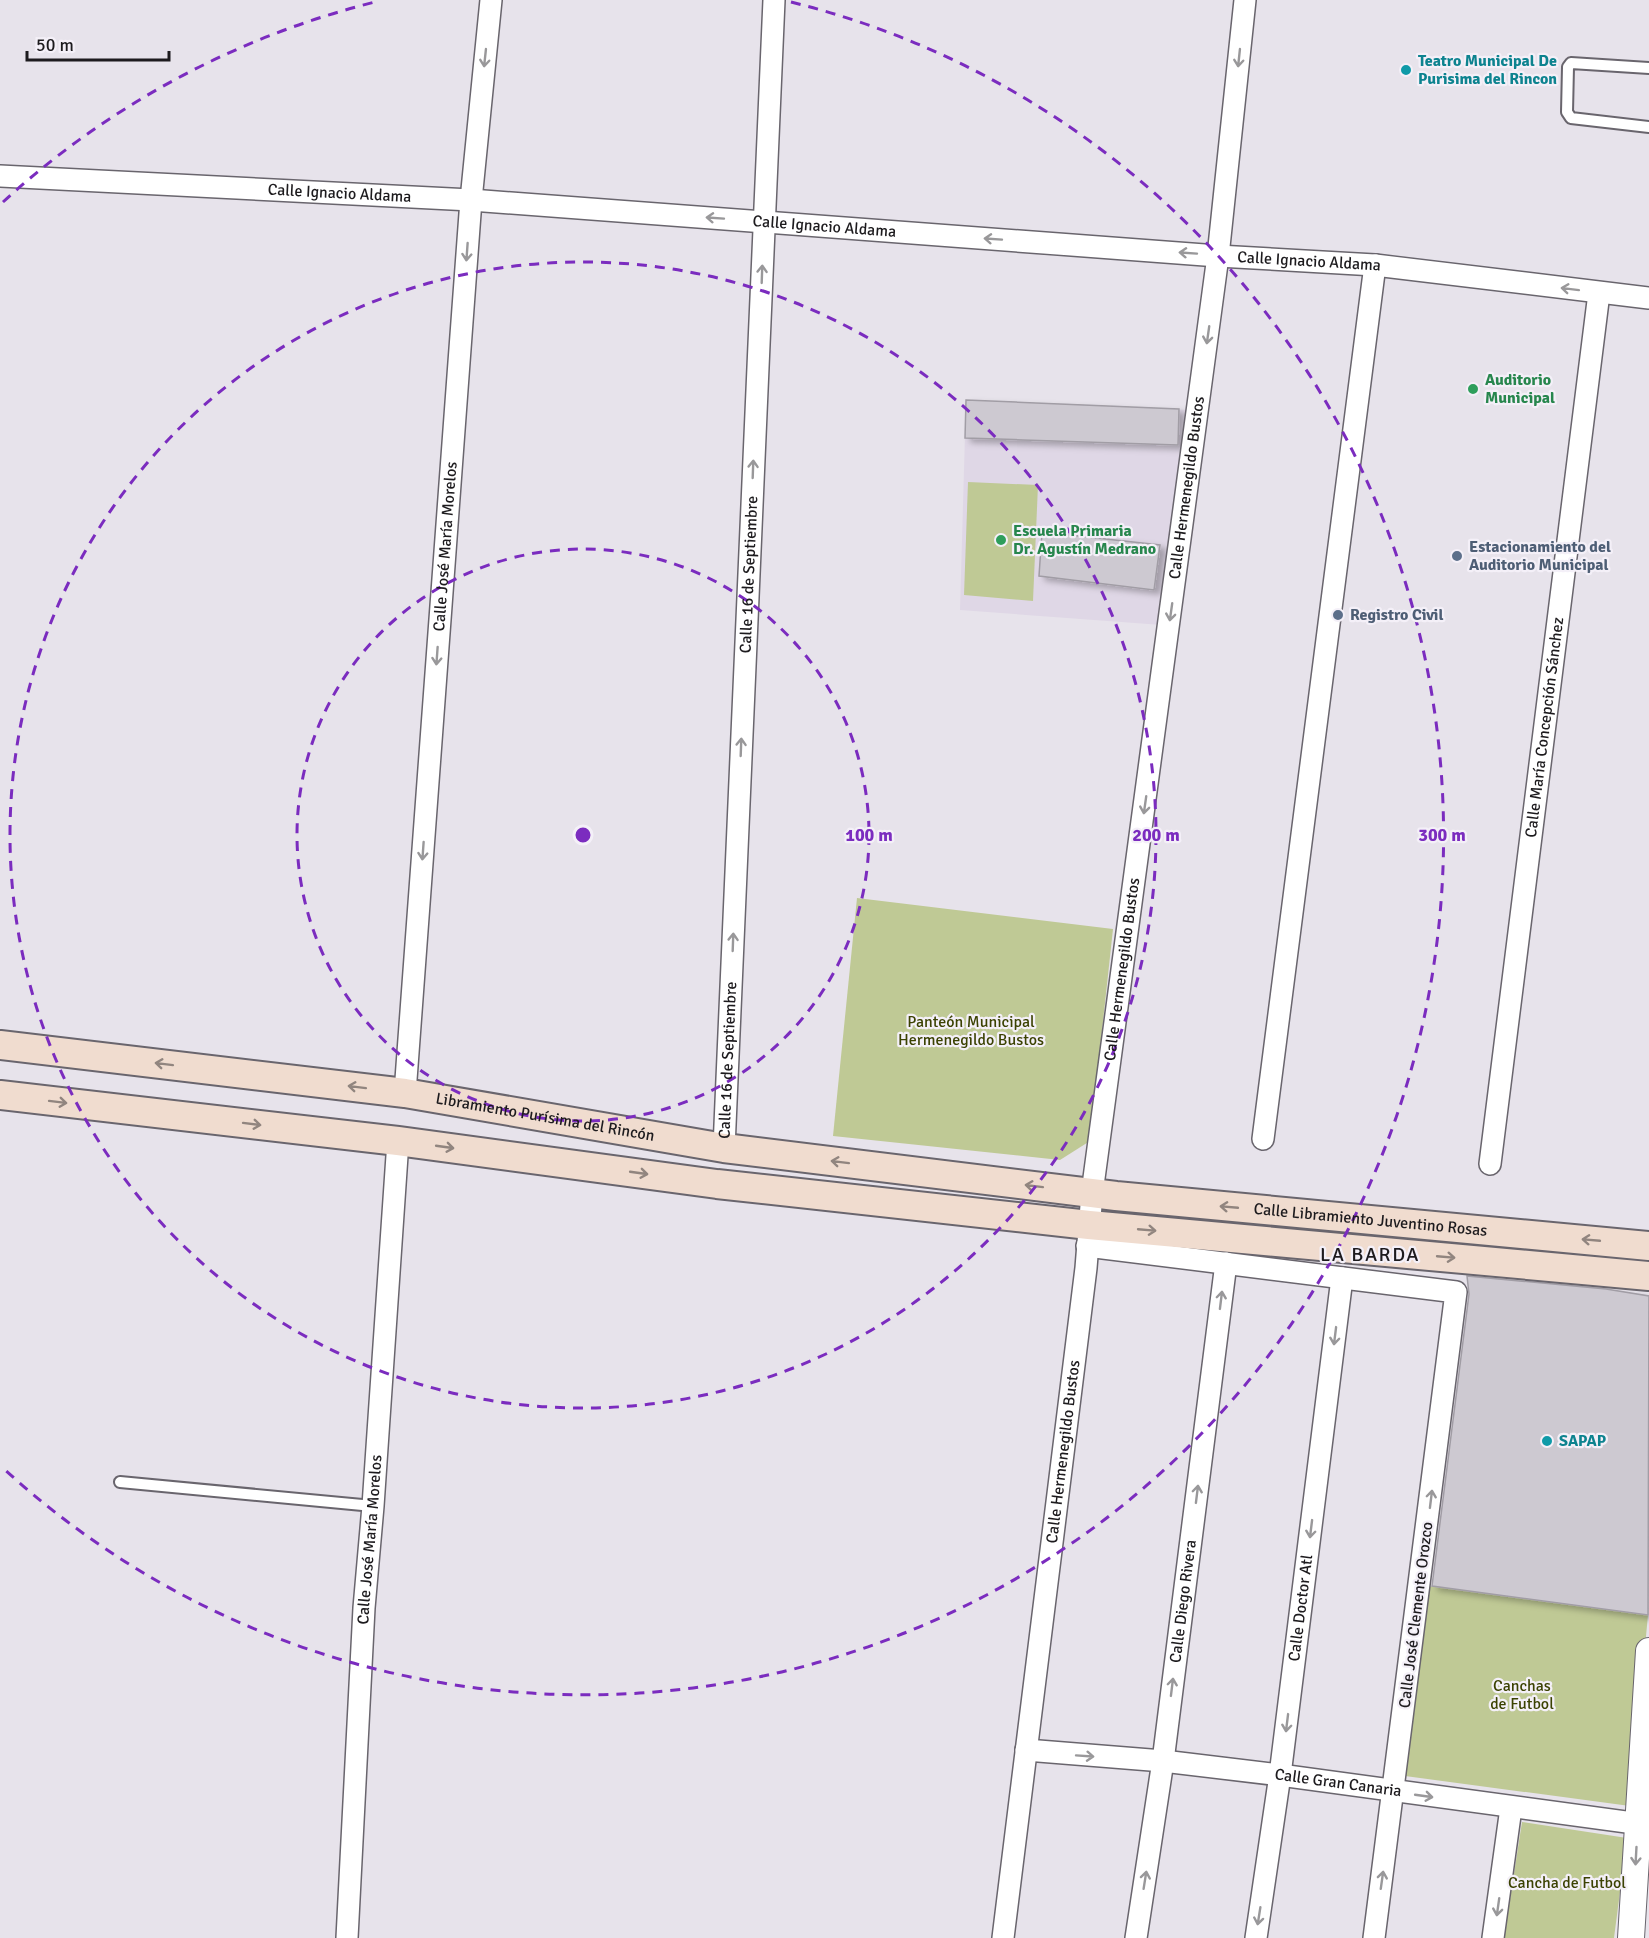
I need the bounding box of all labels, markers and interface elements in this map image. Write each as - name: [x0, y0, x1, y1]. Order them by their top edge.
- scale bar: [27, 24, 170, 62]
- text: 50 m: [36, 34, 74, 56]
- one-way arrow: [479, 48, 490, 68]
- one-way arrow: [1233, 48, 1244, 68]
- place label: Teatro Municipal De Purisima del Rincon: [1418, 51, 1557, 89]
- marker: Teatro Municipal De Purisima del Rincon: [1399, 63, 1413, 77]
- street label: Calle Ignacio Aldama: [267, 180, 412, 207]
- street label: Calle Ignacio Aldama: [752, 211, 897, 242]
- one-way arrow: [706, 212, 726, 223]
- one-way arrow: [984, 233, 1004, 244]
- one-way arrow: [461, 242, 472, 262]
- street label: Calle Ignacio Aldama: [1237, 247, 1382, 276]
- one-way arrow: [1178, 248, 1198, 259]
- one-way arrow: [756, 264, 767, 284]
- one-way arrow: [1561, 284, 1580, 295]
- one-way arrow: [1202, 325, 1213, 345]
- place label: Auditorio Municipal: [1485, 370, 1555, 408]
- marker: Auditorio Municipal: [1466, 382, 1480, 396]
- street label: Calle Hermenegildo Bustos: [1165, 395, 1209, 580]
- one-way arrow: [748, 459, 759, 479]
- street label: Calle José María Morelos: [429, 461, 462, 632]
- street label: Calle 16 de Septiembre: [736, 495, 762, 654]
- place label: Escuela Primaria Dr. Agustín Medrano: [1013, 521, 1156, 559]
- marker: Escuela Primaria Dr. Agustín Medrano: [994, 533, 1008, 547]
- place label: Estacionamiento del Auditorio Municipal: [1469, 537, 1611, 575]
- marker: Estacionamiento del Auditorio Municipal: [1450, 549, 1464, 563]
- one-way arrow: [1165, 602, 1176, 621]
- place label: Registro Civil: [1350, 605, 1443, 625]
- marker: Registro Civil: [1331, 608, 1345, 622]
- street label: Calle María Concepción Sánchez: [1521, 616, 1568, 839]
- one-way arrow: [431, 646, 442, 666]
- one-way arrow: [736, 738, 747, 758]
- one-way arrow: [1139, 795, 1150, 815]
- text: 100 m: [845, 824, 893, 846]
- text: 200 m: [1132, 824, 1180, 846]
- text: 300 m: [1418, 824, 1466, 846]
- centre of rings: [573, 825, 593, 845]
- one-way arrow: [417, 840, 428, 860]
- street label: Calle Hermenegildo Bustos: [1100, 877, 1144, 1062]
- one-way arrow: [727, 933, 738, 953]
- street label: Calle 16 de Septiembre: [714, 981, 741, 1139]
- park label: Panteón Municipal Hermenegildo Bustos: [898, 1012, 1044, 1050]
- one-way arrow: [154, 1059, 174, 1070]
- one-way arrow: [348, 1082, 368, 1093]
- street label: Libramiento Purísima del Rincón: [434, 1088, 656, 1146]
- one-way arrow: [48, 1096, 68, 1107]
- one-way arrow: [241, 1119, 261, 1130]
- one-way arrow: [435, 1142, 455, 1153]
- one-way arrow: [831, 1156, 851, 1167]
- one-way arrow: [628, 1168, 648, 1179]
- one-way arrow: [1024, 1180, 1044, 1191]
- street label: Calle Libramiento Juventino Rosas: [1253, 1199, 1488, 1241]
- one-way arrow: [1220, 1201, 1240, 1212]
- one-way arrow: [1136, 1225, 1156, 1236]
- one-way arrow: [1581, 1234, 1601, 1245]
- district label: LA BARDA: [1320, 1242, 1420, 1267]
- one-way arrow: [1435, 1252, 1455, 1263]
- one-way arrow: [1216, 1291, 1227, 1311]
- one-way arrow: [1329, 1325, 1340, 1345]
- street label: Calle Hermenegildo Bustos: [1042, 1359, 1085, 1544]
- place label: SAPAP: [1559, 1431, 1606, 1451]
- marker: SAPAP: [1540, 1434, 1554, 1448]
- street label: Calle José María Morelos: [353, 1454, 386, 1625]
- one-way arrow: [1191, 1484, 1202, 1504]
- one-way arrow: [1425, 1490, 1436, 1510]
- one-way arrow: [1305, 1519, 1316, 1539]
- street label: Calle José Clemente Orozco: [1395, 1521, 1437, 1709]
- street label: Calle Diego Rivera: [1165, 1538, 1201, 1664]
- street label: Calle Doctor Atl: [1284, 1553, 1317, 1663]
- park label: Canchas de Futbol: [1490, 1676, 1554, 1714]
- one-way arrow: [1167, 1678, 1178, 1698]
- one-way arrow: [1281, 1712, 1292, 1732]
- one-way arrow: [1074, 1751, 1094, 1762]
- street label: Calle Gran Canaria: [1274, 1764, 1403, 1801]
- one-way arrow: [1414, 1790, 1434, 1801]
- one-way arrow: [1630, 1845, 1641, 1865]
- one-way arrow: [1139, 1871, 1150, 1891]
- one-way arrow: [1376, 1871, 1387, 1890]
- park label: Cancha de Futbol: [1508, 1873, 1626, 1893]
- one-way arrow: [1492, 1897, 1503, 1917]
- one-way arrow: [1254, 1905, 1265, 1925]

